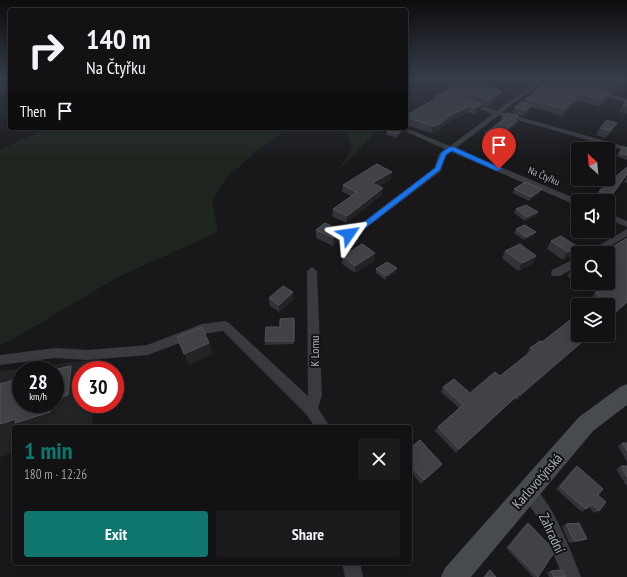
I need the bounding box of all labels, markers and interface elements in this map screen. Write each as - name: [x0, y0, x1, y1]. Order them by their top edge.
- text: 140 m: [86, 20, 150, 57]
- icon: right: [20, 24, 72, 76]
- text: Na Čtyřku: [86, 56, 146, 79]
- icon: arrive: [54, 100, 76, 122]
- text: Then: [20, 102, 46, 121]
- pin: [482, 128, 516, 169]
- icon: arrive: [488, 134, 510, 156]
- north arrow: [571, 142, 615, 186]
- map controls: [571, 142, 615, 342]
- street label: Na Čtyřku: [526, 164, 562, 188]
- button: sound: [571, 194, 615, 238]
- position arrow: [328, 213, 370, 255]
- button: search: [571, 246, 615, 290]
- button: layers: [571, 298, 615, 342]
- street label: K Lomu: [307, 336, 322, 366]
- speed limit sign: 30: [72, 361, 124, 413]
- text: 28: [28, 369, 48, 395]
- text: km/h: [29, 390, 47, 403]
- text: 1 min: [24, 435, 72, 466]
- button: close: [358, 438, 400, 480]
- street label: Karlovotýnská: [508, 450, 566, 512]
- text: 180 m · 12:26: [24, 466, 87, 483]
- street label: Zahradní: [535, 510, 569, 556]
- button: Exit: [24, 511, 208, 557]
- button: Share: [216, 511, 400, 557]

